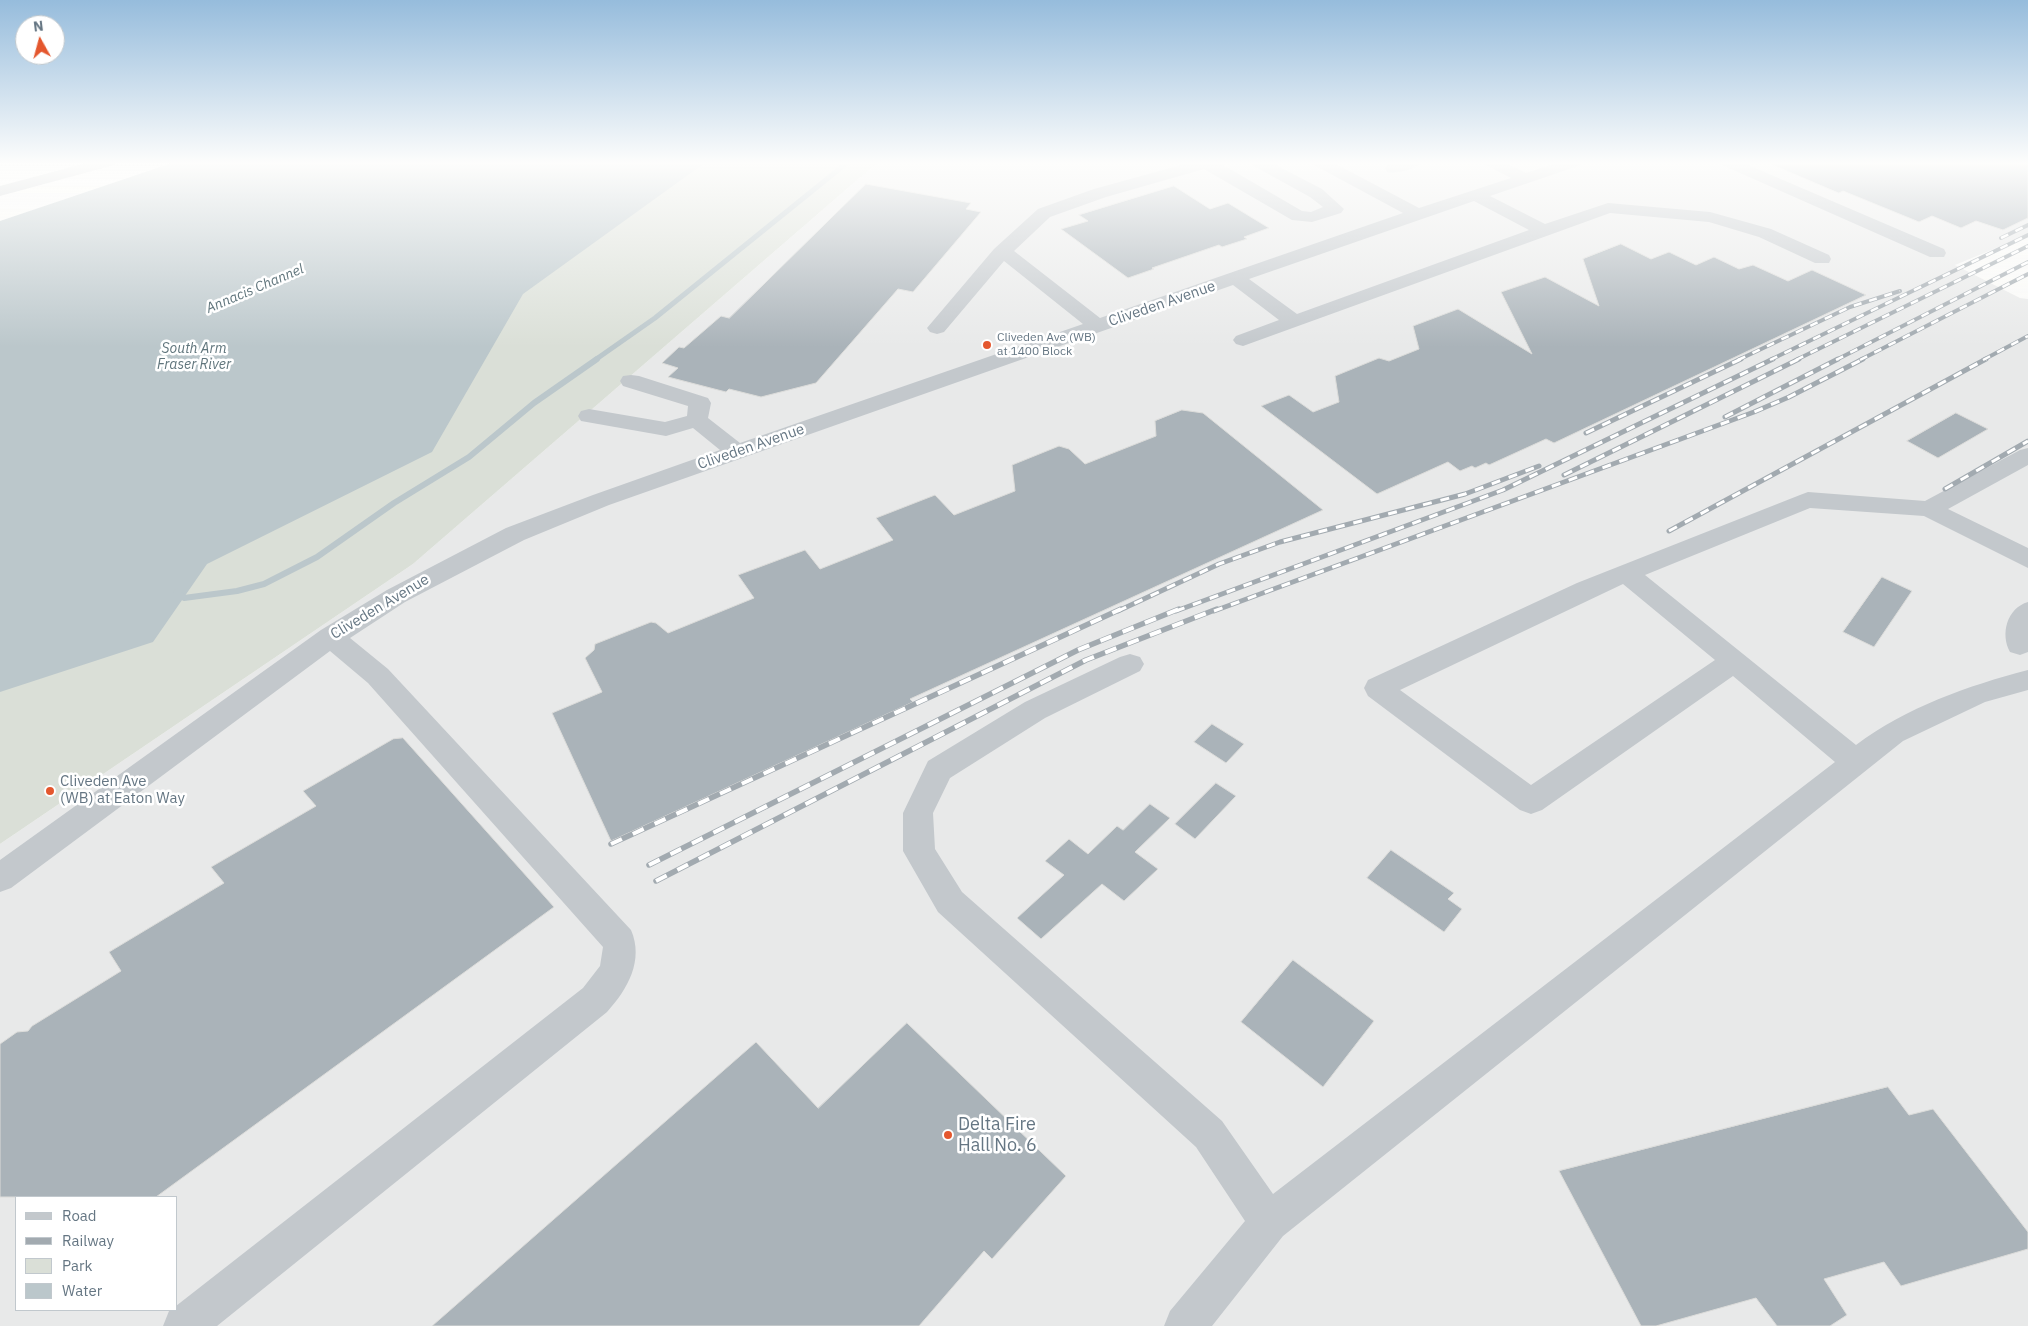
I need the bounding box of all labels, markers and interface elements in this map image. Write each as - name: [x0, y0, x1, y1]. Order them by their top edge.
- north arrow: [15, 15, 65, 65]
- text: N: [32, 17, 44, 36]
- water label: Annacis Channel: [204, 261, 306, 317]
- street label: Cliveden Avenue: [1106, 277, 1218, 331]
- place label: Cliveden Ave (WB) at 1400 Block: [997, 331, 1096, 359]
- marker: Cliveden Ave (WB) at 1400 Block: [981, 339, 993, 351]
- water label: South Arm Fraser River: [157, 341, 231, 374]
- street label: Cliveden Avenue: [695, 420, 807, 474]
- street label: Cliveden Avenue: [327, 571, 433, 643]
- place label: Cliveden Ave (WB) at Eaton Way: [60, 773, 185, 808]
- marker: Cliveden Ave (WB) at Eaton Way: [44, 785, 56, 797]
- place label: Delta Fire Hall No. 6: [958, 1114, 1037, 1156]
- marker: Delta Fire Hall No. 6: [942, 1129, 954, 1141]
- legend: [15, 1196, 178, 1311]
- text: Road: [62, 1206, 97, 1225]
- text: Railway: [62, 1231, 114, 1250]
- text: Park: [62, 1256, 92, 1275]
- text: Water: [62, 1281, 102, 1300]

